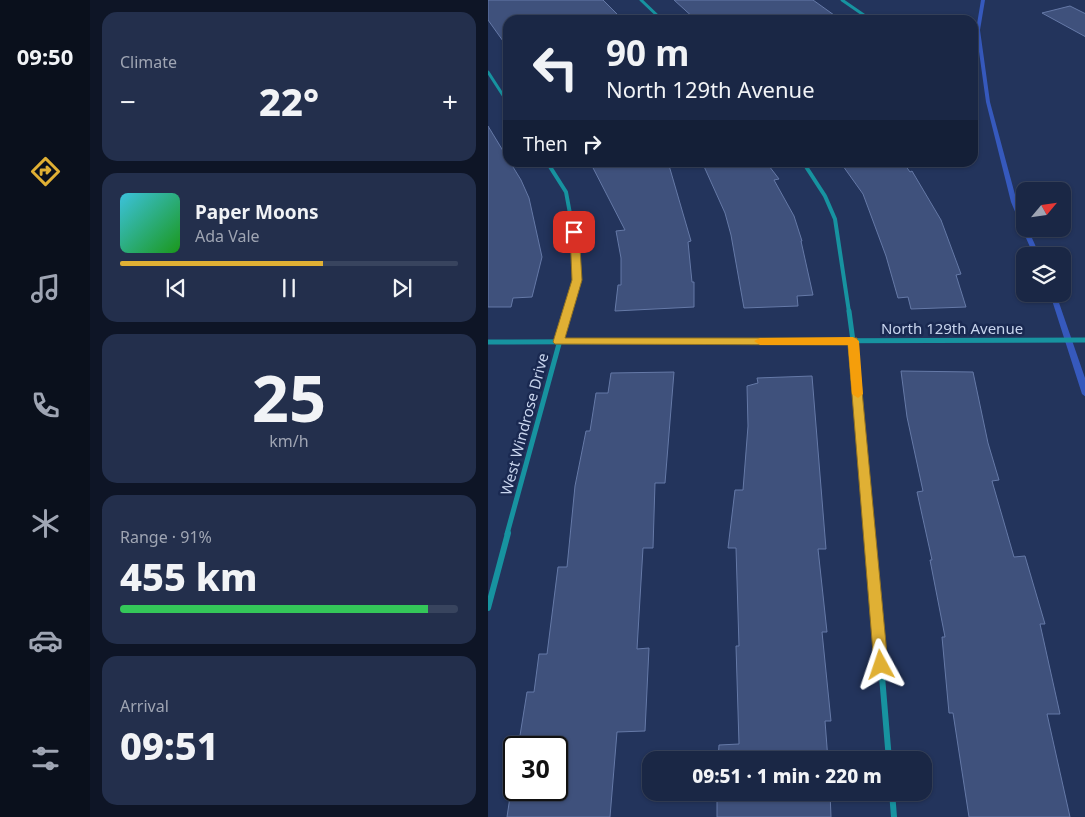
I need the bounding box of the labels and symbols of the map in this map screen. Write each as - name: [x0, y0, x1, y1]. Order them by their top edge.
- north arrow: [1016, 182, 1070, 238]
- pin: [553, 211, 595, 253]
- street label: North 129th Avenue: [881, 318, 1023, 338]
- street label: West Windrose Drive: [495, 351, 553, 497]
- position arrow: [854, 638, 906, 690]
- speed limit sign: 30: [503, 736, 568, 801]

